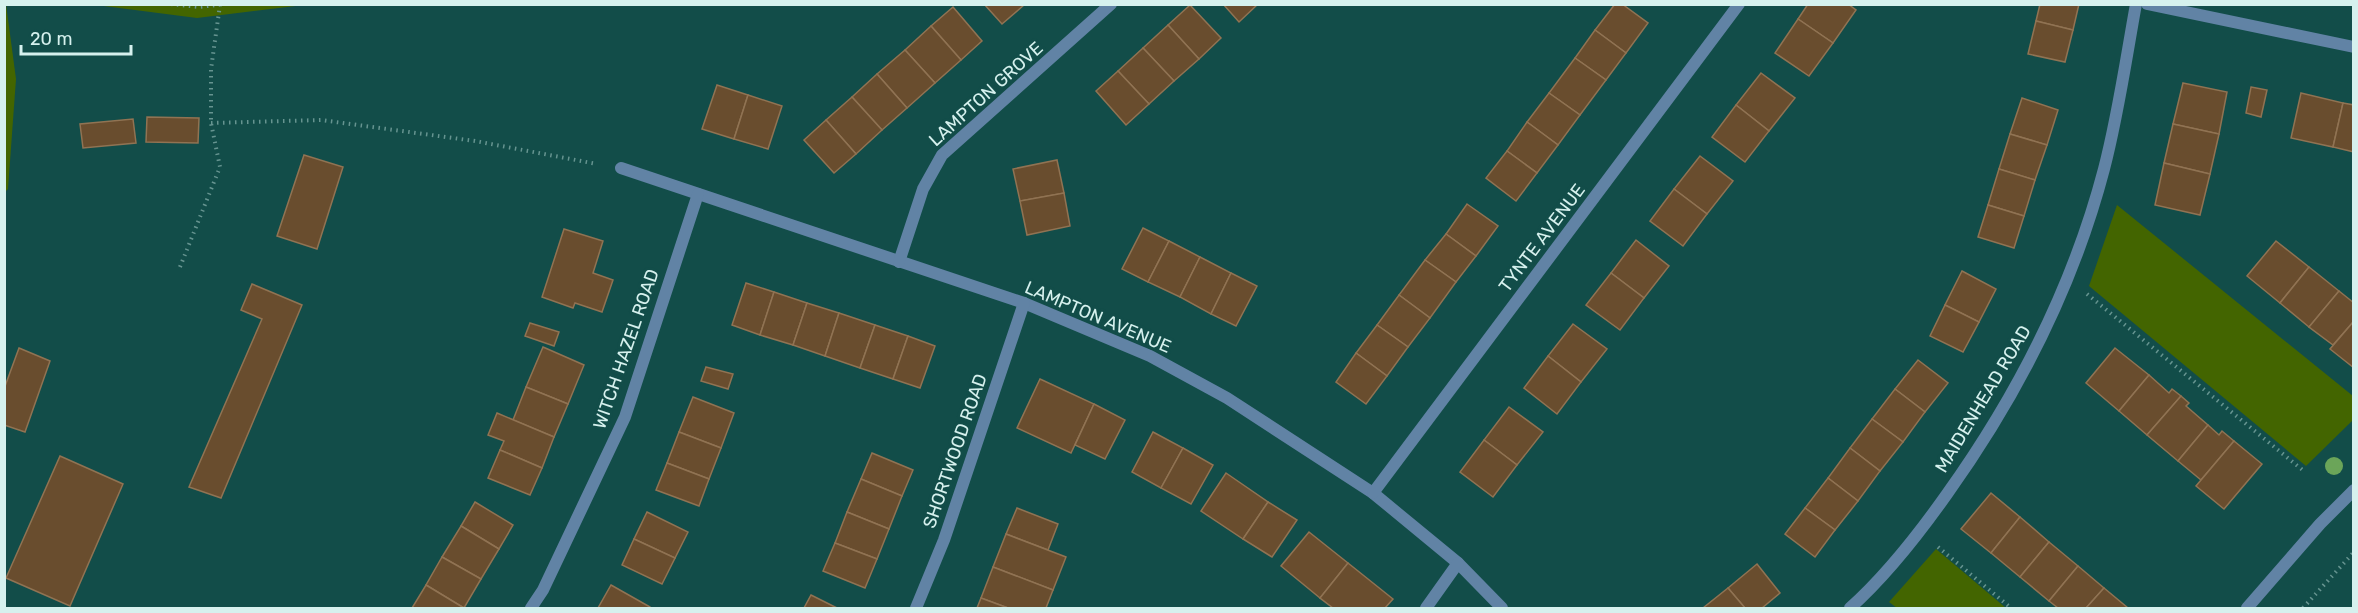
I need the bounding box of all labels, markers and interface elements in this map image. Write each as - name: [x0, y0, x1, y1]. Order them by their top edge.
- scale bar: [21, 18, 130, 56]
- text: 20 m: [30, 28, 72, 50]
- street label: LAMPTON GROVE: [924, 37, 1048, 151]
- street label: TYNTE AVENUE: [1494, 180, 1590, 296]
- street label: WITCH HAZEL ROAD: [588, 266, 664, 432]
- street label: LAMPTON AVENUE: [1022, 276, 1174, 358]
- street label: MAIDENHEAD ROAD: [1930, 321, 2036, 477]
- street label: SHORTWOOD ROAD: [918, 371, 992, 531]

